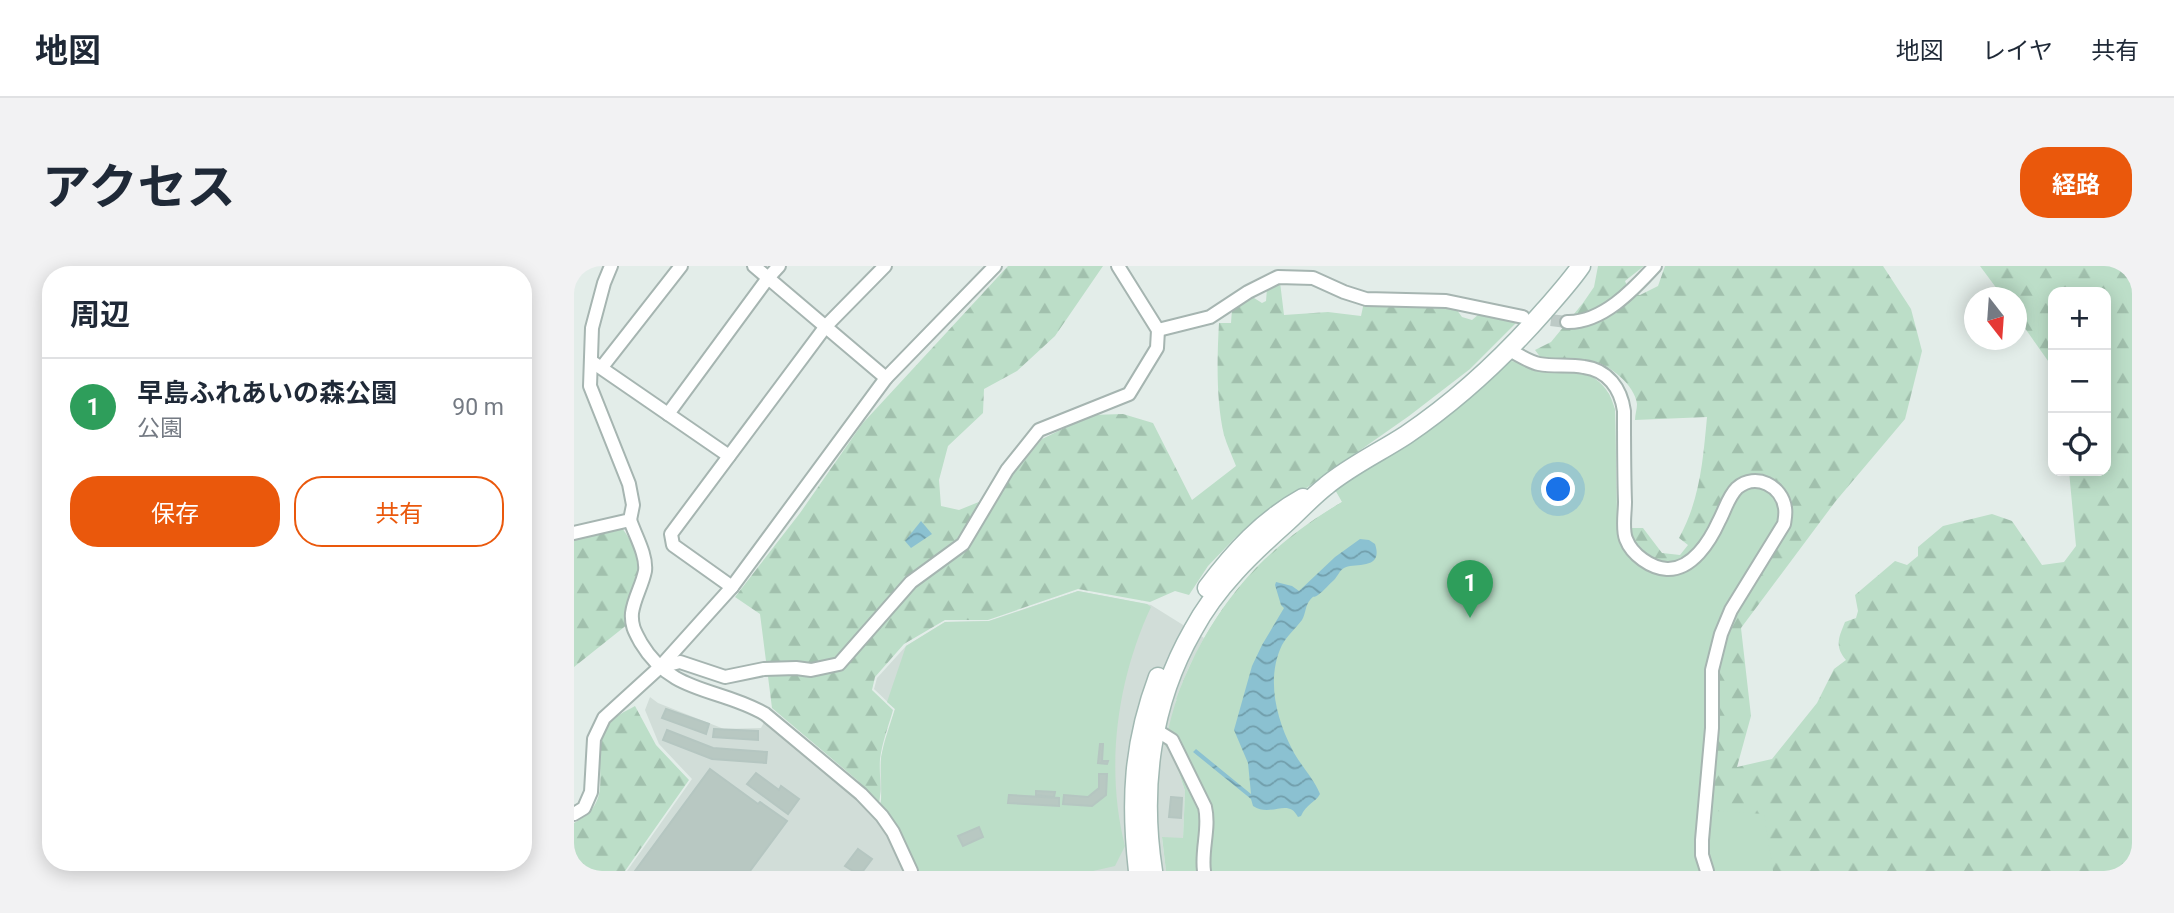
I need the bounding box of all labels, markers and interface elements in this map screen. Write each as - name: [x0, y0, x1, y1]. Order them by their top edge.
- text: 地図: [35, 31, 101, 70]
- text: 地図: [1896, 37, 1944, 65]
- text: レイヤ: [1982, 37, 2053, 65]
- text: 共有: [2091, 37, 2139, 65]
- button: 経路: [2020, 147, 2132, 218]
- text: アクセス: [42, 159, 236, 216]
- north arrow: [1964, 287, 2027, 350]
- map controls: [2048, 287, 2111, 476]
- button: +: [2048, 287, 2111, 350]
- text: 周辺: [70, 297, 130, 332]
- button: −: [2048, 350, 2111, 413]
- text: 早島ふれあいの森公園: [137, 378, 397, 408]
- text: 1: [86, 394, 100, 421]
- text: 90 m: [452, 394, 504, 421]
- button: locate: [2048, 413, 2111, 476]
- text: 公園: [137, 415, 183, 442]
- your location: [1541, 472, 1575, 506]
- button: 保存: [70, 476, 280, 547]
- button: 共有: [294, 476, 504, 547]
- pin: 1: [1447, 560, 1493, 618]

